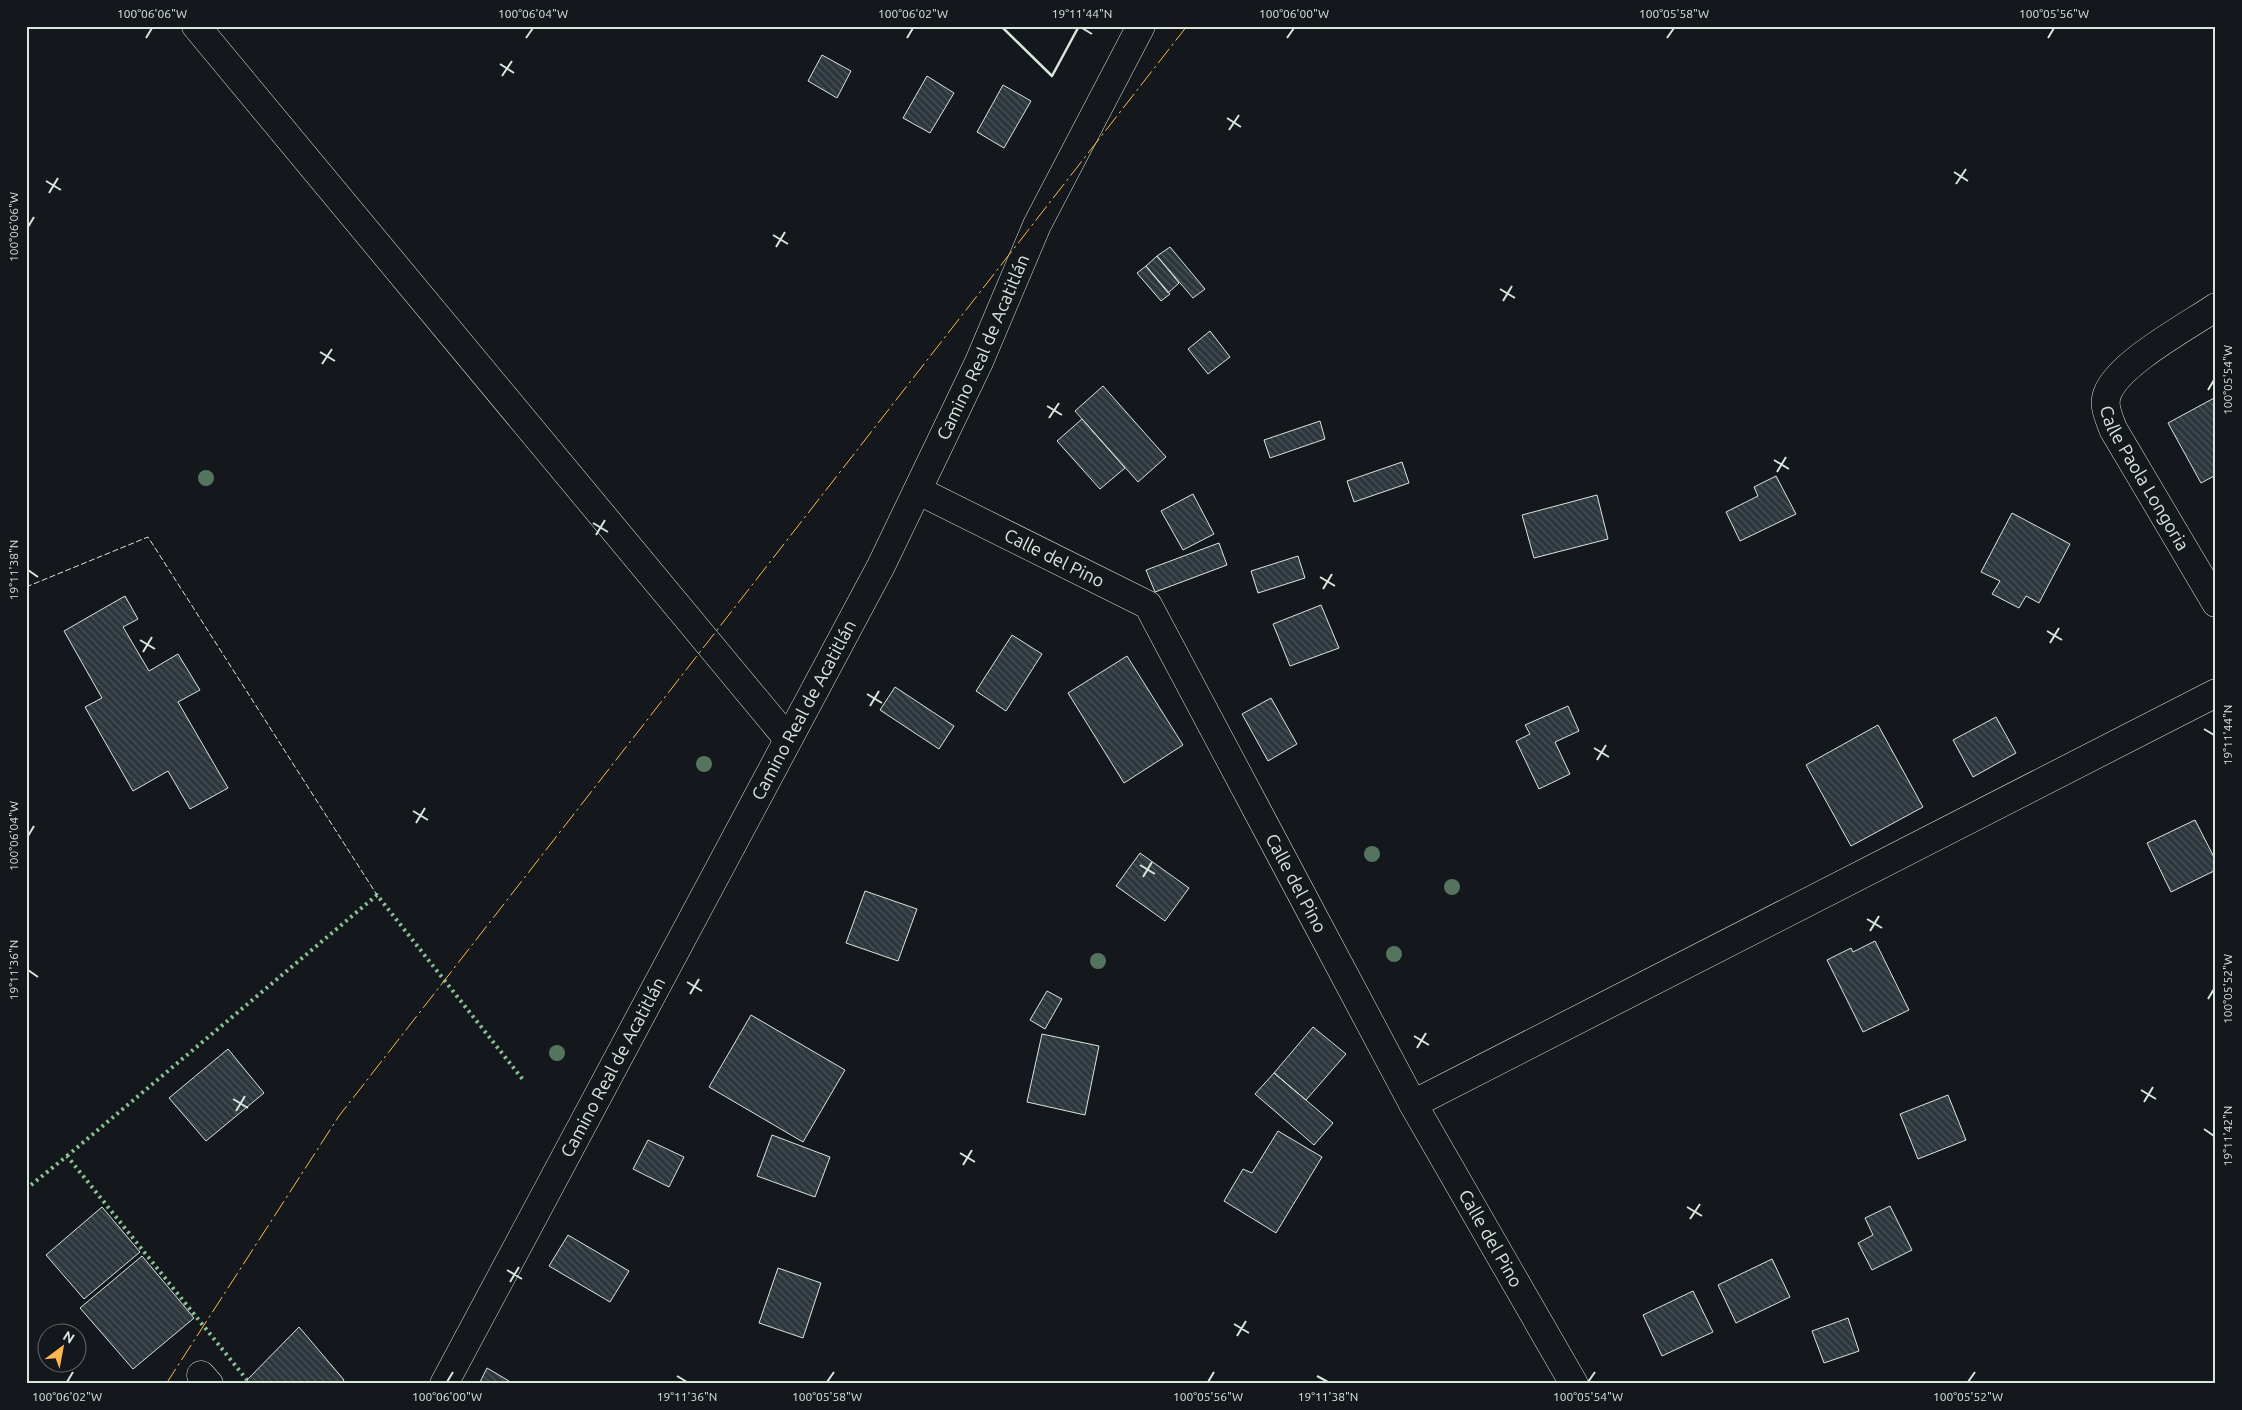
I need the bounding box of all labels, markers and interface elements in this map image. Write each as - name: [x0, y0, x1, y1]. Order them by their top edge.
- text: 100°06'06"W: [117, 7, 187, 20]
- text: 100°06'04"W: [498, 7, 568, 20]
- text: 100°06'02"W: [878, 7, 948, 20]
- text: 19°11'44"N: [1052, 7, 1112, 20]
- text: 100°06'00"W: [1259, 7, 1329, 20]
- text: 100°05'58"W: [1639, 7, 1709, 20]
- text: 100°05'56"W: [2019, 7, 2089, 20]
- text: 100°06'06"W: [7, 192, 20, 262]
- street label: Camino Real de Acatitlán: [932, 251, 1032, 443]
- text: 100°05'54"W: [2221, 345, 2234, 415]
- street label: Calle Paola Longoria: [2097, 403, 2194, 554]
- street label: Calle del Pino: [1001, 524, 1108, 591]
- text: 19°11'38"N: [7, 540, 20, 600]
- street label: Camino Real de Acatitlán: [747, 616, 859, 803]
- text: 19°11'44"N: [2221, 705, 2234, 765]
- text: 100°06'04"W: [7, 801, 20, 871]
- street label: Calle del Pino: [1262, 830, 1331, 936]
- text: 19°11'36"N: [7, 940, 20, 1000]
- text: 100°05'52"W: [2221, 954, 2234, 1024]
- street label: Camino Real de Acatitlán: [556, 973, 668, 1160]
- text: 19°11'42"N: [2221, 1106, 2234, 1166]
- street label: Calle del Pino: [1455, 1186, 1527, 1290]
- north arrow: [38, 1322, 88, 1372]
- text: N: [60, 1327, 78, 1347]
- text: 100°06'02"W: [32, 1390, 102, 1403]
- text: 100°06'00"W: [412, 1390, 482, 1403]
- text: 19°11'36"N: [657, 1390, 717, 1403]
- text: 100°05'58"W: [792, 1390, 862, 1403]
- text: 100°05'56"W: [1173, 1390, 1243, 1403]
- text: 19°11'38"N: [1298, 1390, 1358, 1403]
- text: 100°05'54"W: [1553, 1390, 1623, 1403]
- text: 100°05'52"W: [1933, 1390, 2003, 1403]

